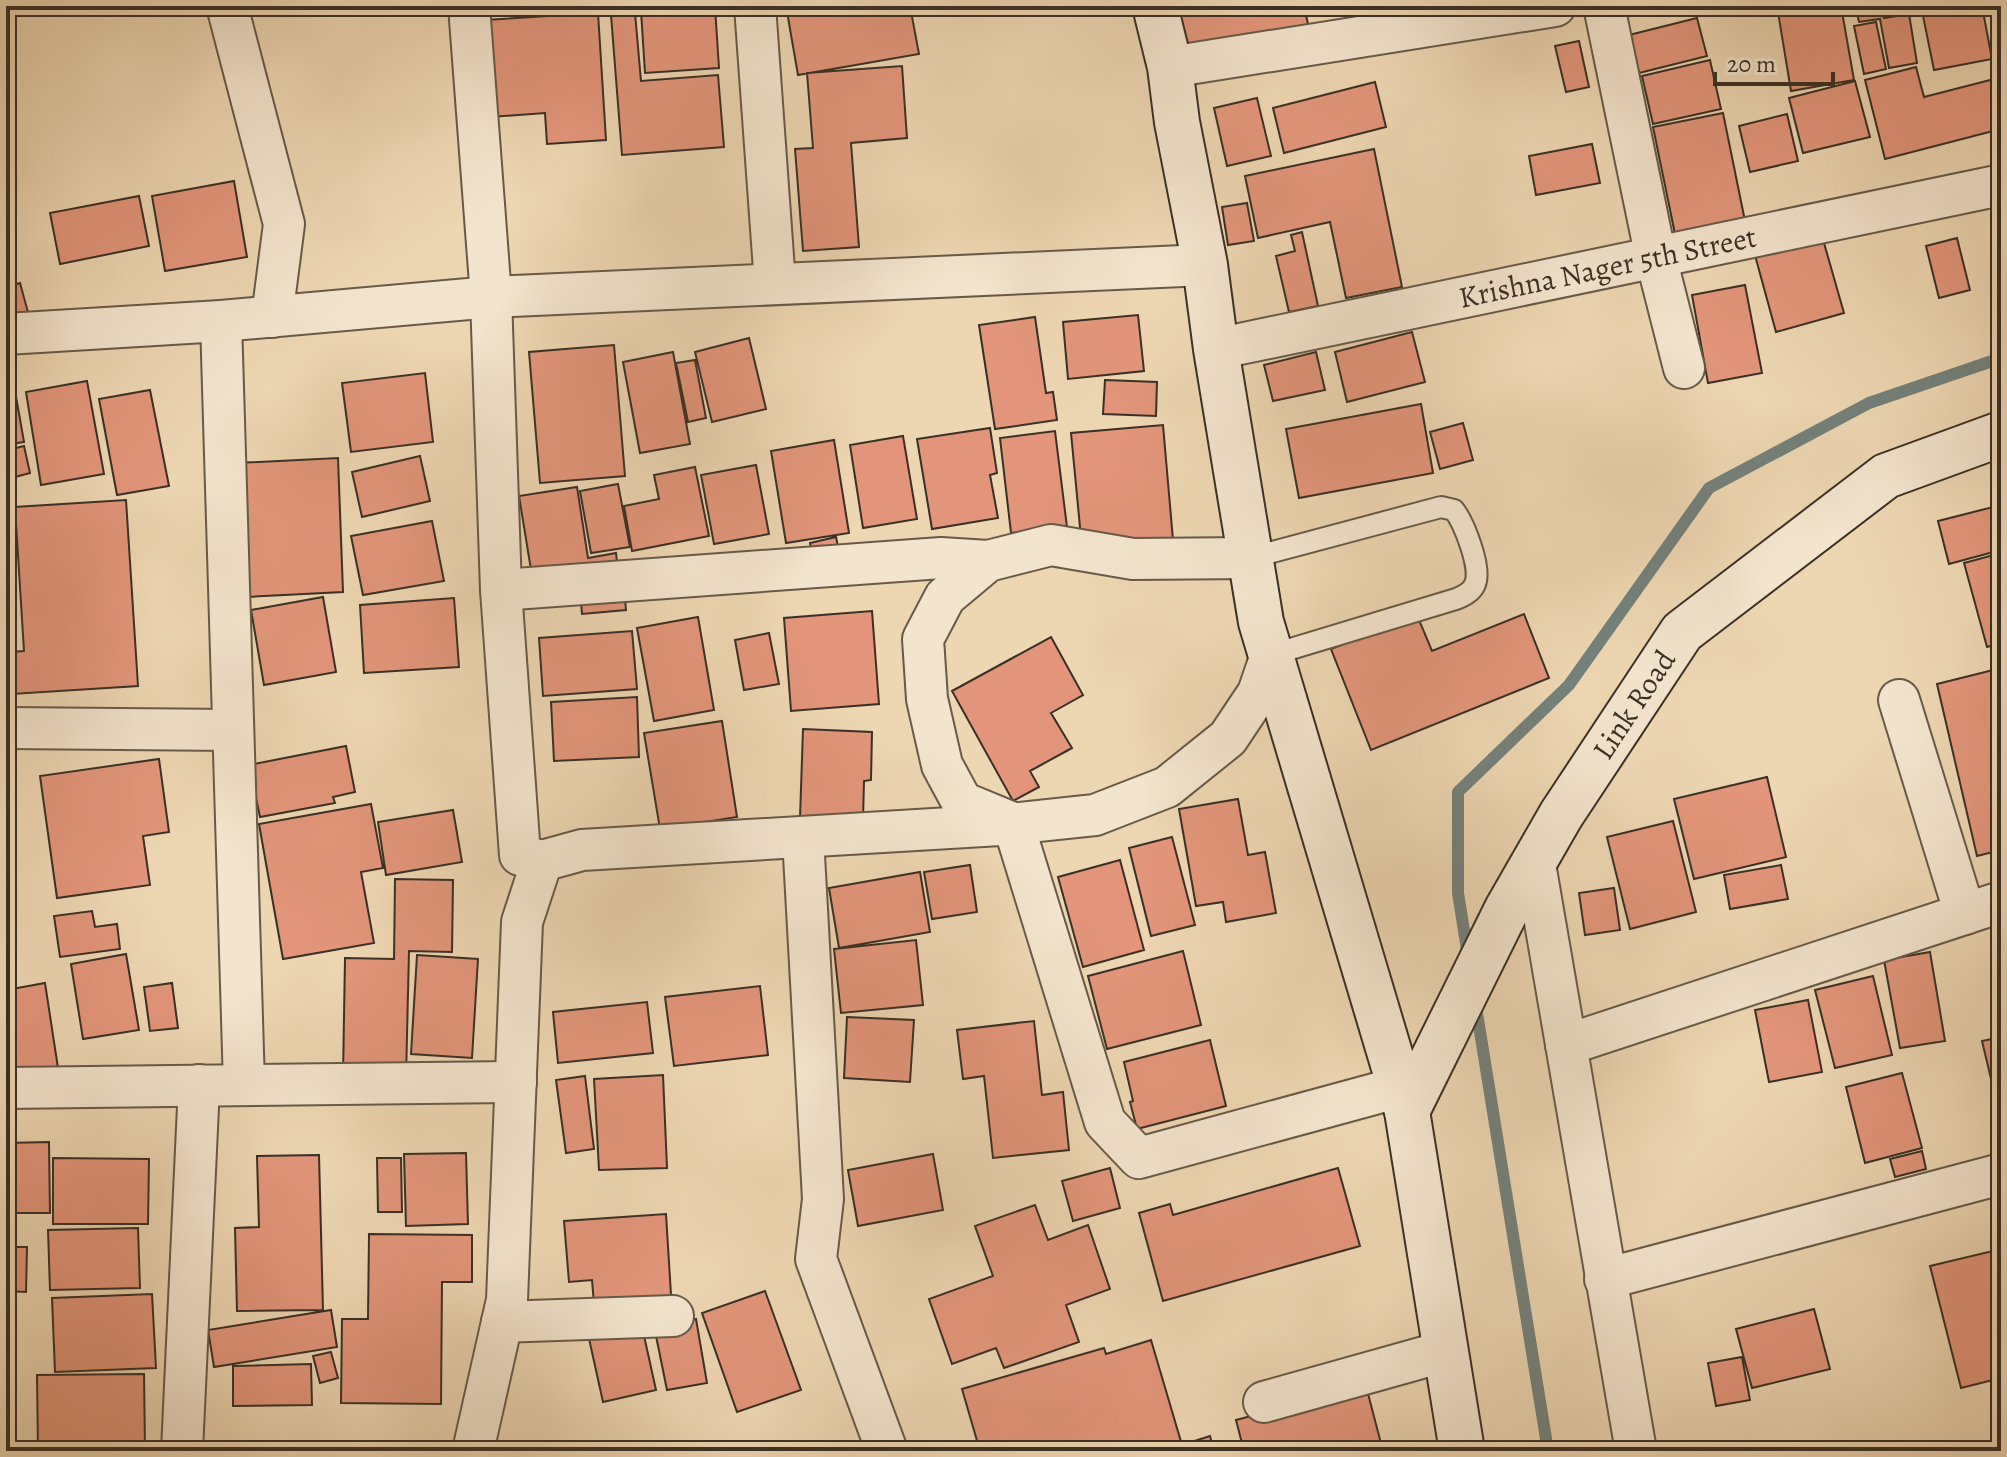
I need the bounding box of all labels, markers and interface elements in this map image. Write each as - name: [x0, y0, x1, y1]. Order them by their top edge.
- scale bar: [1715, 36, 1833, 86]
- text: 20 m: [1727, 48, 1776, 80]
- street label: Krishna Nager 5th Street: [1455, 217, 1760, 318]
- street label: Link Road: [1583, 641, 1685, 767]

